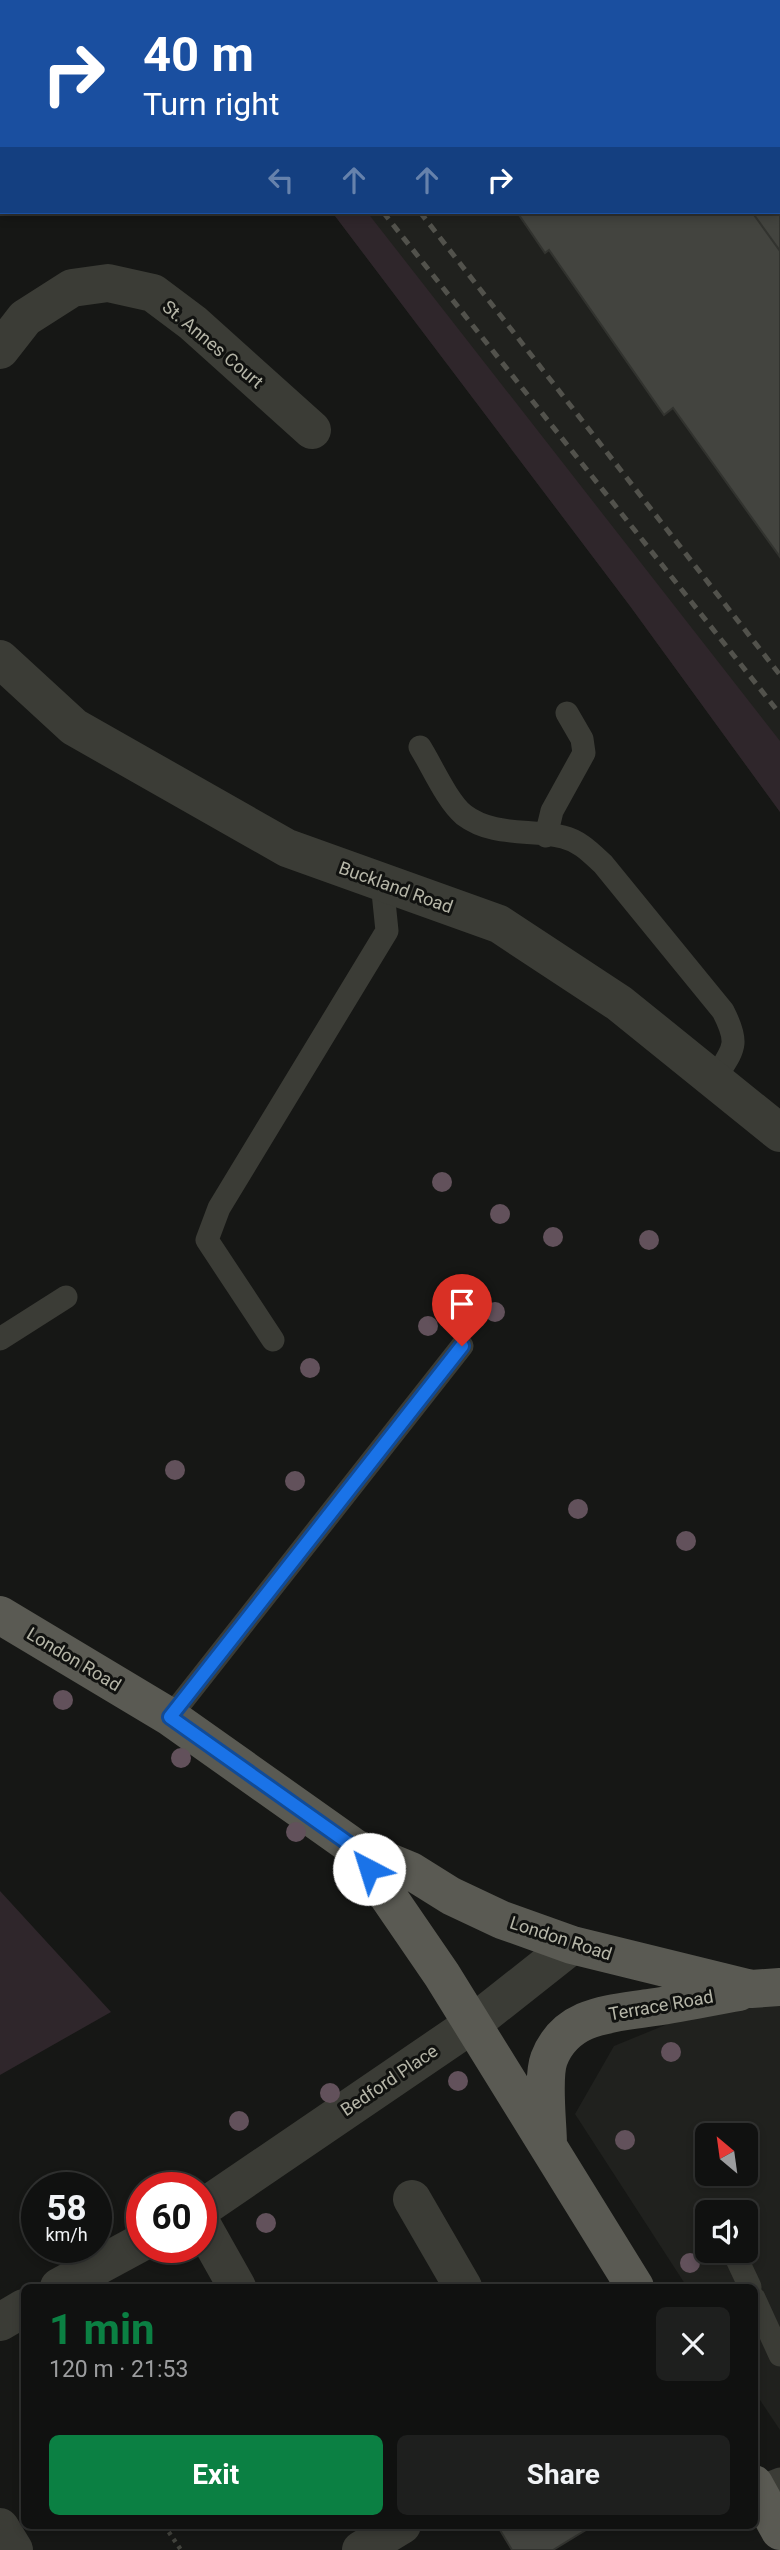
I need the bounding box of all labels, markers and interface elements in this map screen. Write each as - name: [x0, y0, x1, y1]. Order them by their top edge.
- text: 40 m: [143, 26, 254, 83]
- icon: right: [28, 28, 119, 119]
- text: Turn right: [143, 85, 279, 123]
- icon: left: [262, 161, 300, 199]
- icon: ahead: [335, 161, 373, 199]
- icon: ahead: [408, 161, 446, 199]
- icon: right: [481, 161, 519, 199]
- street label: St. Annes Court: [158, 296, 268, 392]
- street label: Buckland Road: [336, 857, 456, 917]
- pin: [432, 1274, 492, 1346]
- icon: arrive: [443, 1285, 481, 1323]
- street label: London Road: [23, 1623, 125, 1695]
- position arrow: [332, 1832, 406, 1906]
- street label: London Road: [507, 1912, 615, 1964]
- street label: Terrace Road: [607, 1985, 715, 2025]
- street label: Bedford Place: [337, 2040, 441, 2120]
- north arrow: [695, 2123, 758, 2186]
- map controls: [695, 2123, 758, 2263]
- speed limit sign: 60: [126, 2172, 217, 2263]
- text: 58: [46, 2188, 87, 2229]
- button: sound: [695, 2200, 758, 2263]
- text: km/h: [45, 2224, 88, 2245]
- text: 1 min: [49, 2305, 155, 2354]
- button: close: [656, 2307, 730, 2381]
- text: 120 m · 21:53: [49, 2356, 188, 2383]
- button: Exit: [49, 2435, 383, 2515]
- button: Share: [397, 2435, 730, 2515]

